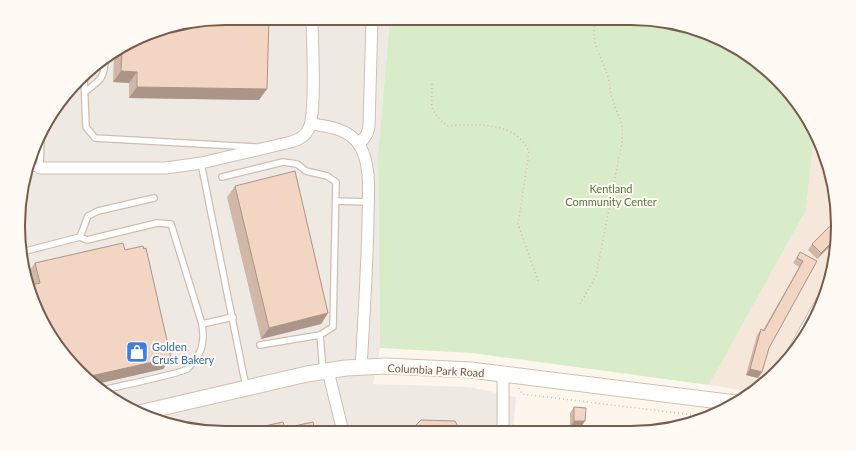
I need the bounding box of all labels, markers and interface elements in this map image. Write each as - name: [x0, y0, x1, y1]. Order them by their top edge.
- park label: Kentland Community Center: [565, 182, 657, 208]
- shop icon: Golden Crust Bakery: [124, 339, 150, 365]
- place label: Golden Crust Bakery: [152, 340, 215, 366]
- street label: Columbia Park Road: [387, 361, 485, 379]

